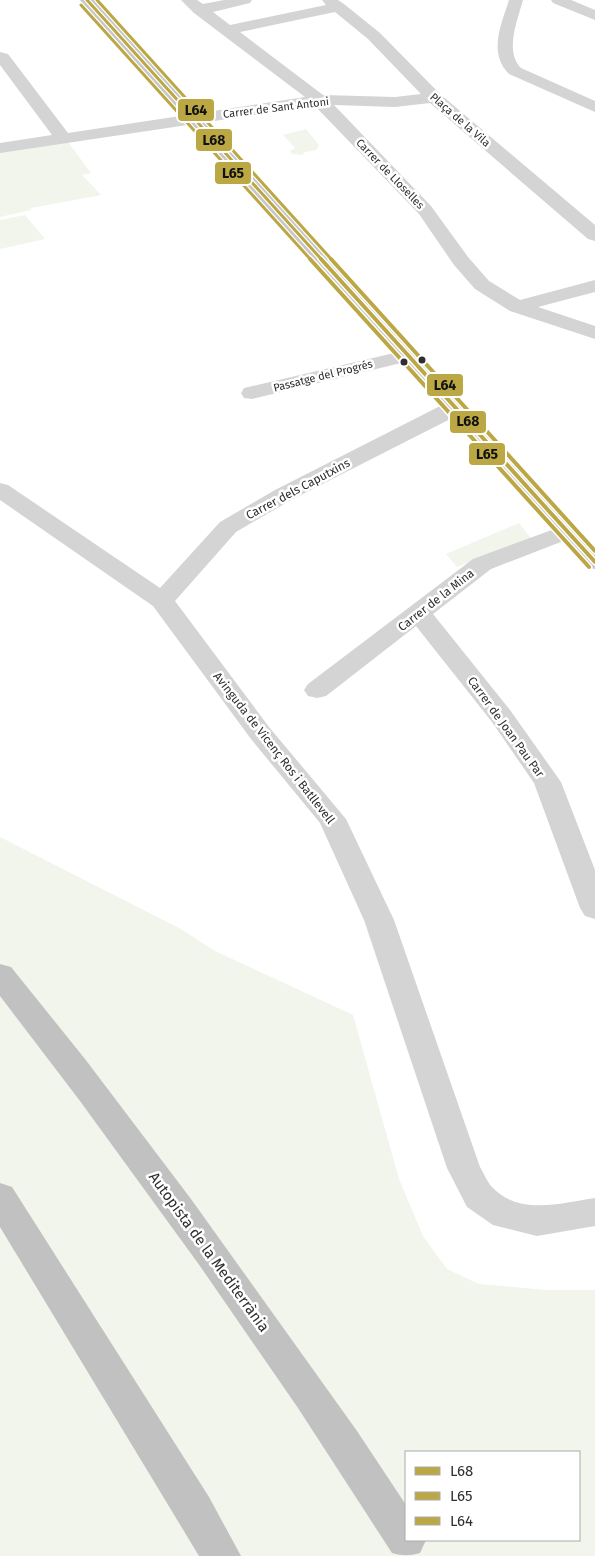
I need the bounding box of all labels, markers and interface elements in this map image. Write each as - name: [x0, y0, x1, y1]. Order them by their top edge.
- street label: Plaça de la Vila: [427, 90, 493, 150]
- street label: Carrer de Sant Antoni: [222, 95, 330, 121]
- line badge: L64: [177, 98, 215, 122]
- text: L64: [185, 102, 207, 119]
- line badge: L68: [195, 128, 233, 152]
- text: L68: [203, 132, 225, 149]
- street label: Carrer de Lloselles: [353, 136, 427, 212]
- line badge: L65: [214, 161, 252, 185]
- text: L65: [222, 165, 245, 182]
- unlabelled marker: [417, 355, 427, 365]
- street label: Passatge del Progrés: [272, 357, 374, 395]
- unlabelled marker: [399, 357, 409, 367]
- line badge: L64: [426, 373, 464, 397]
- text: L64: [434, 377, 456, 394]
- line badge: L68: [449, 410, 487, 434]
- text: L68: [457, 413, 479, 430]
- line badge: L65: [468, 442, 506, 466]
- text: L65: [476, 446, 499, 463]
- street label: Carrer dels Caputxins: [244, 455, 353, 522]
- street label: Carrer de la Mina: [395, 566, 477, 634]
- street label: Avinguda de Vicenç Ros i Batllevell: [210, 669, 338, 827]
- street label: Carrer de Joan Pau Par: [465, 674, 547, 780]
- street label: Autopista de la Mediterrània: [145, 1169, 273, 1335]
- legend: [405, 1451, 580, 1541]
- text: L68: [450, 1462, 473, 1480]
- text: L65: [450, 1487, 472, 1505]
- text: L64: [450, 1512, 473, 1530]

